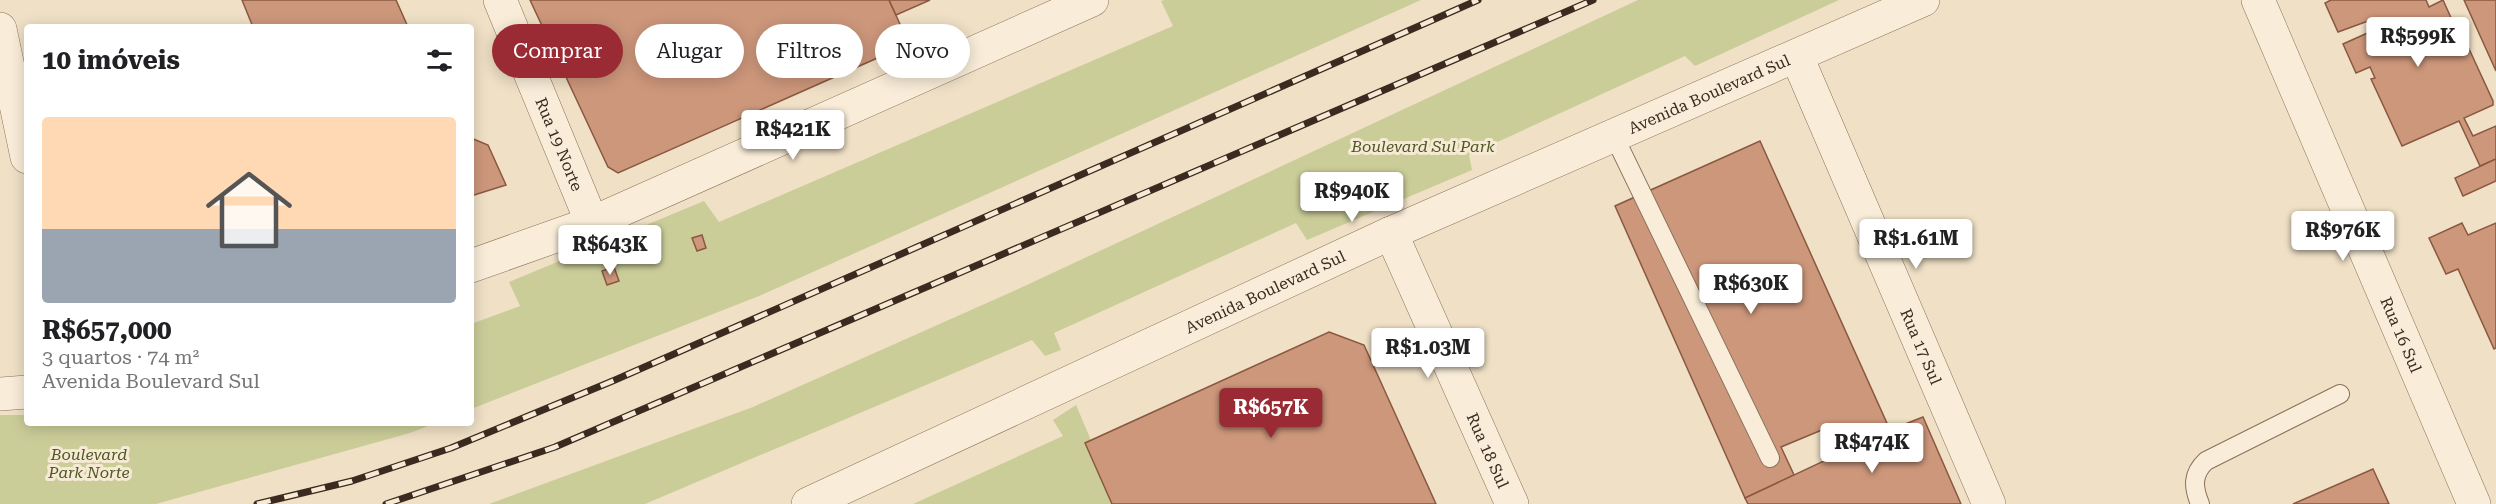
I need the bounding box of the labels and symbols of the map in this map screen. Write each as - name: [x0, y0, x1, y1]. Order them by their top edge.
- pin: R$599K: [2369, 17, 2467, 68]
- street label: Avenida Boulevard Sul: [1625, 51, 1793, 138]
- street label: Rua 19 Norte: [531, 95, 587, 194]
- pin: R$421K: [744, 110, 842, 161]
- park label: Boulevard Sul Park: [1350, 137, 1495, 156]
- pin: R$940K: [1303, 172, 1401, 223]
- pin: R$976K: [2294, 211, 2392, 262]
- pin: R$1.61M: [1861, 219, 1971, 270]
- pin: R$643K: [561, 225, 659, 276]
- street label: Avenida Boulevard Sul: [1182, 247, 1348, 337]
- pin: R$630K: [1702, 264, 1800, 315]
- street label: Rua 16 Sul: [2376, 294, 2426, 376]
- street label: Rua 17 Sul: [1896, 306, 1945, 387]
- pin: R$1.03M: [1373, 328, 1483, 379]
- pin: R$657K: [1222, 388, 1320, 439]
- street label: Rua 18 Sul: [1463, 410, 1513, 491]
- pin: R$474K: [1823, 423, 1921, 474]
- park label: Boulevard Park Norte: [47, 445, 130, 482]

